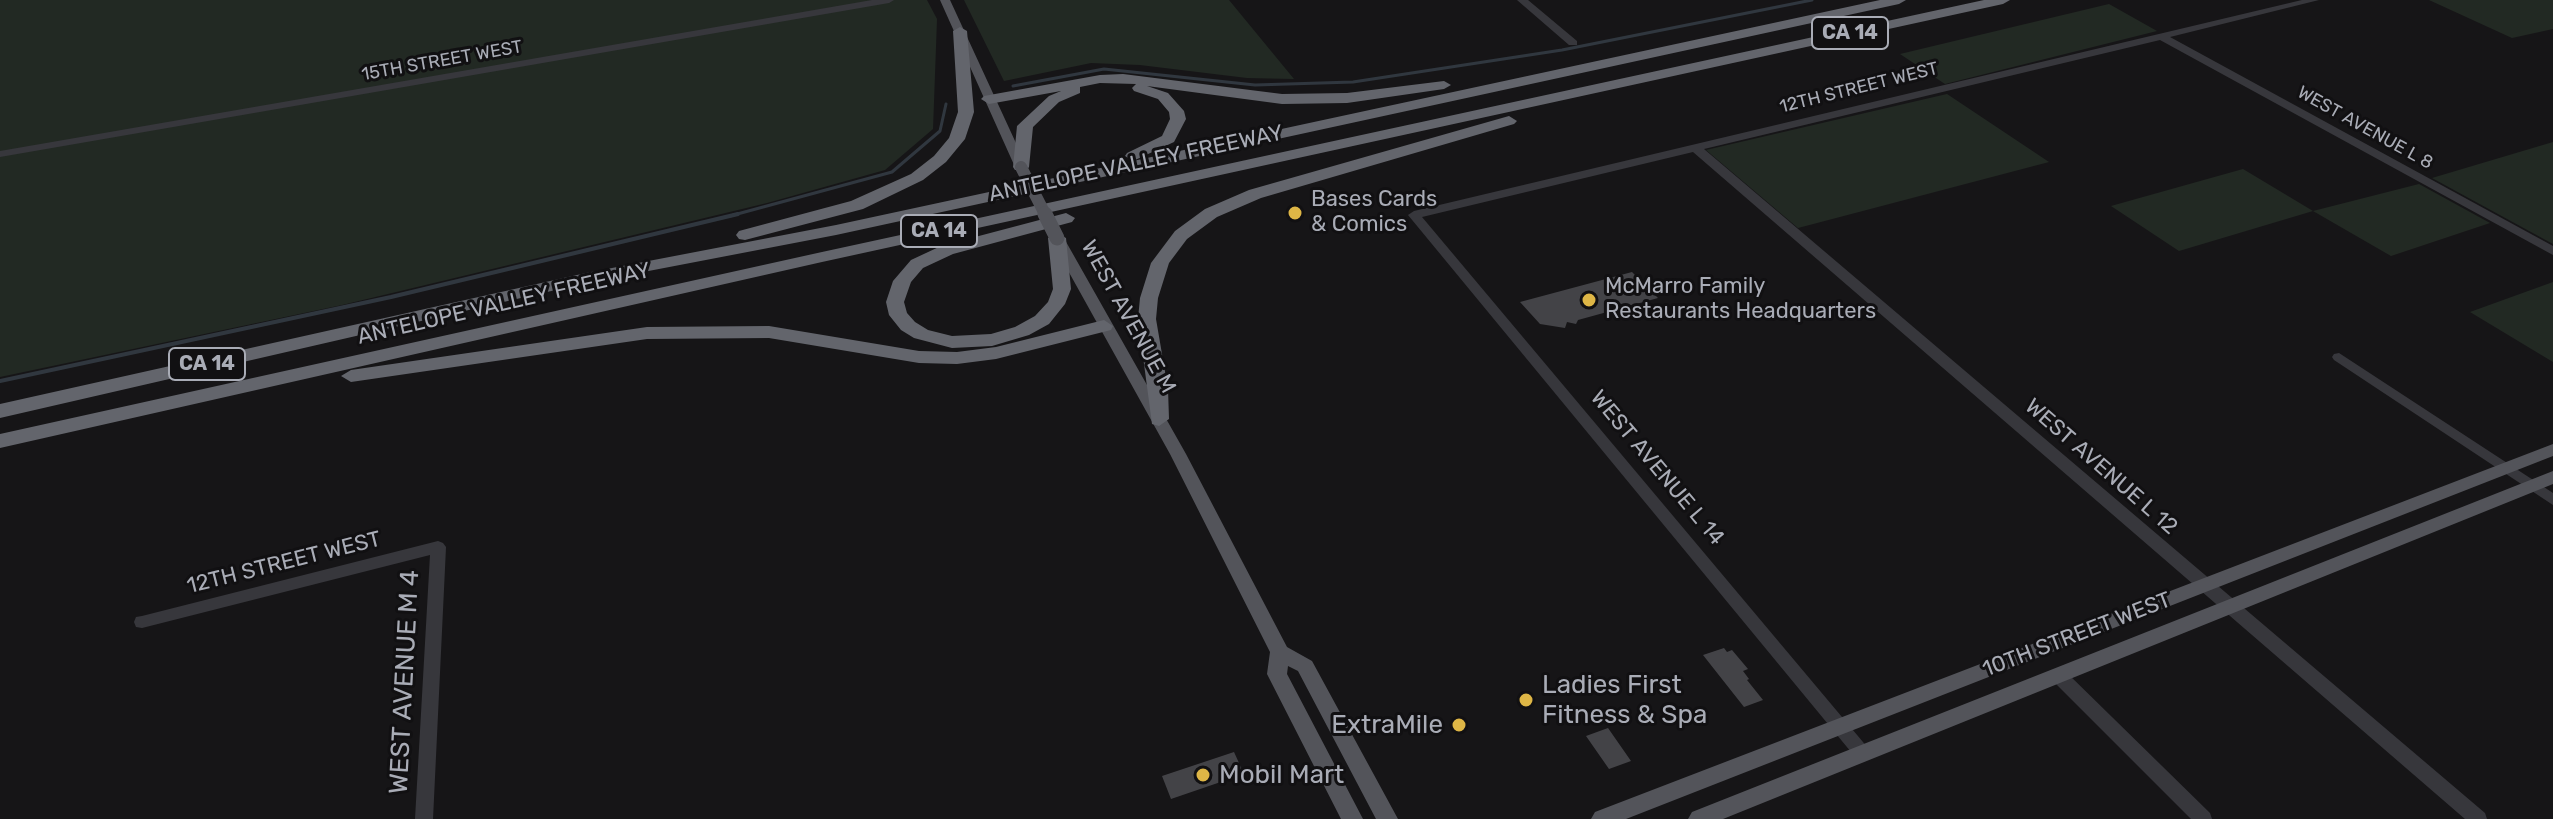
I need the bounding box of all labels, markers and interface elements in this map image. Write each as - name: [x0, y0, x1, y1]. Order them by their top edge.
- road number: CA 14: [1812, 17, 1888, 49]
- street label: 15TH STREET WEST: [360, 36, 524, 86]
- street label: 12TH STREET WEST: [1777, 58, 1941, 118]
- street label: WEST AVENUE L 8: [2293, 82, 2437, 174]
- street label: ANTELOPE VALLEY FREEWAY: [986, 120, 1286, 208]
- place label: Bases Cards & Comics: [1311, 187, 1437, 238]
- marker: Bases Cards & Comics: [1286, 204, 1304, 222]
- road number: CA 14: [901, 215, 977, 247]
- street label: WEST AVENUE M: [1075, 236, 1181, 398]
- street label: ANTELOPE VALLEY FREEWAY: [355, 257, 653, 351]
- place label: McMarro Family Restaurants Headquarters: [1605, 274, 1876, 326]
- marker: McMarro Family Restaurants Headquarters: [1580, 291, 1598, 309]
- road number: CA 14: [169, 348, 245, 380]
- street label: WEST AVENUE L 14: [1584, 385, 1730, 551]
- street label: WEST AVENUE L 12: [2019, 394, 2183, 540]
- street label: 12TH STREET WEST: [184, 526, 384, 600]
- street label: WEST AVENUE M 4: [384, 569, 426, 795]
- street label: 10TH STREET WEST: [1979, 587, 2175, 683]
- place label: Ladies First Fitness & Spa: [1542, 669, 1707, 730]
- marker: Ladies First Fitness & Spa: [1517, 691, 1535, 709]
- place label: ExtraMile: [1331, 709, 1443, 741]
- marker: ExtraMile: [1450, 716, 1468, 734]
- place label: Mobil Mart: [1219, 759, 1344, 791]
- marker: Mobil Mart: [1194, 766, 1212, 784]

